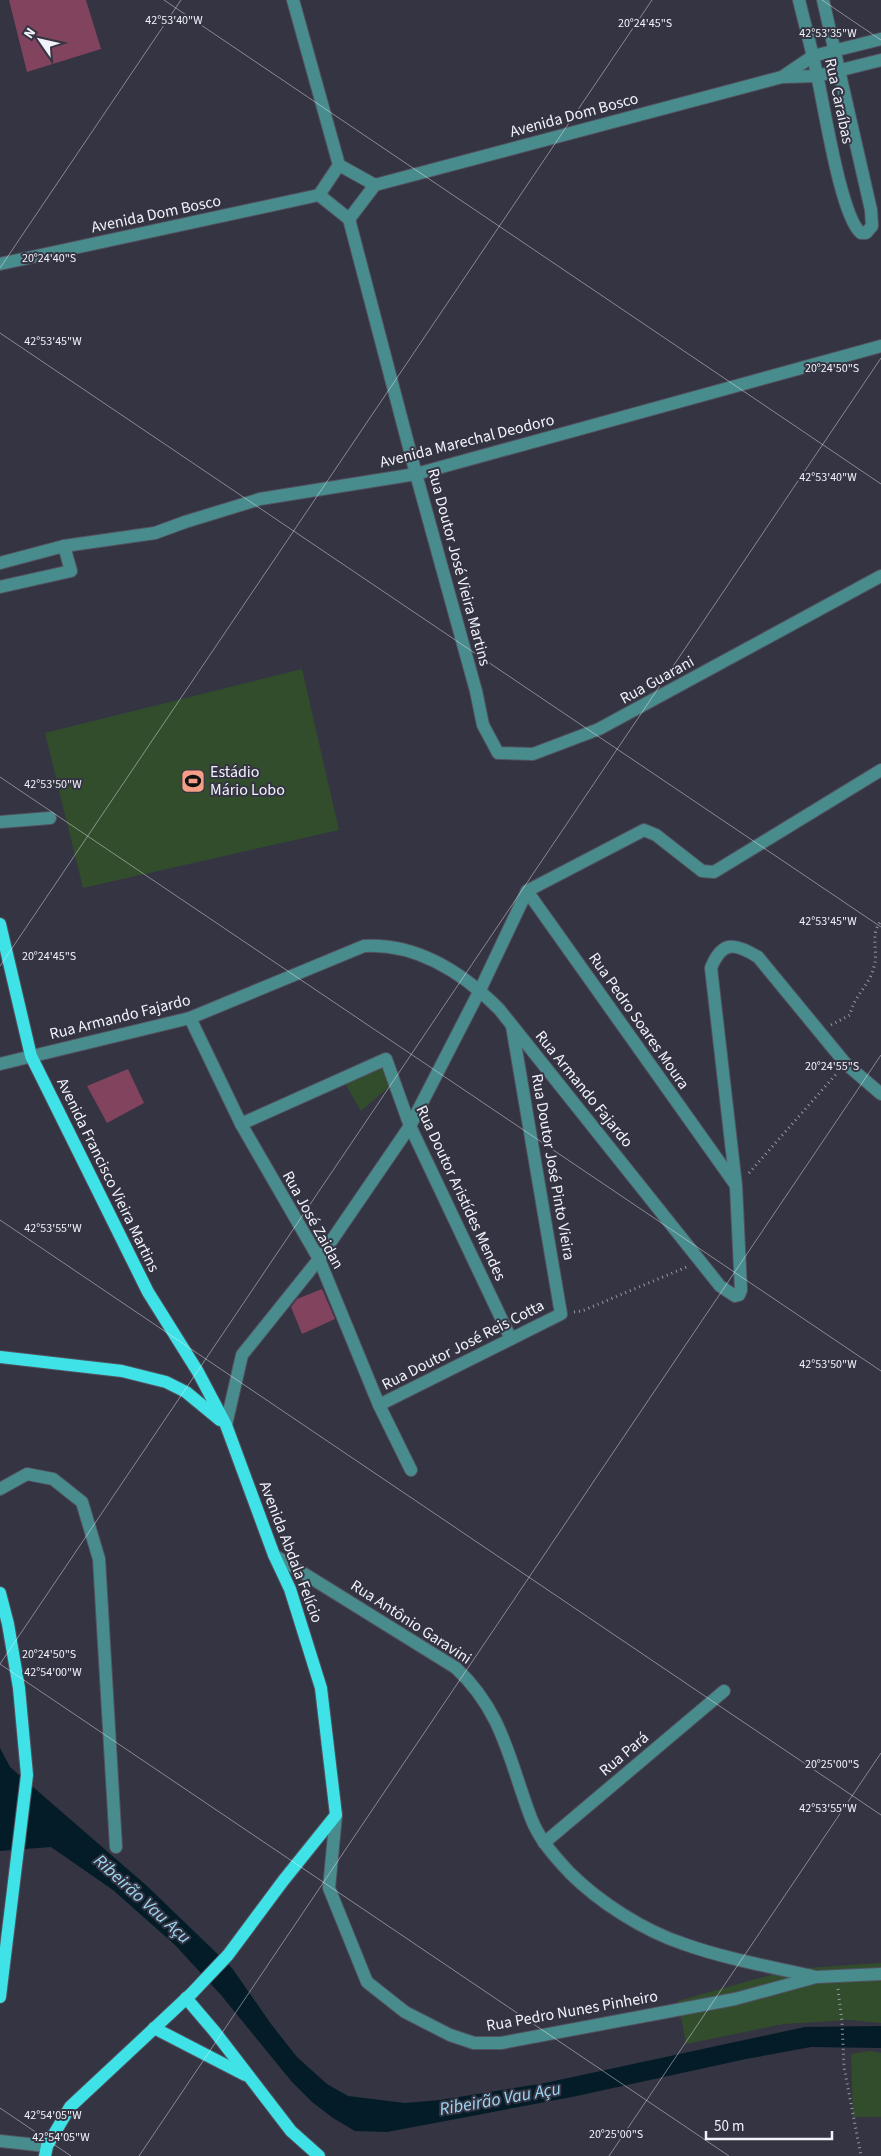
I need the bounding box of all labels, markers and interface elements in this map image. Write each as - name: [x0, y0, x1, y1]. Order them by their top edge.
- text: 42°53'40"W: [145, 12, 203, 29]
- north arrow: [15, 15, 65, 65]
- text: 20°24'45"S: [618, 15, 672, 32]
- text: N: [19, 24, 41, 43]
- text: 42°53'35"W: [799, 25, 857, 42]
- street label: Rua Caraíbas: [819, 56, 859, 146]
- street label: Avenida Dom Bosco: [507, 87, 641, 143]
- street label: Avenida Dom Bosco: [89, 190, 223, 238]
- text: 20°24'40"S: [22, 250, 76, 267]
- text: 42°53'45"W: [24, 333, 82, 350]
- text: 20°24'50"S: [805, 360, 859, 377]
- street label: Avenida Marechal Deodoro: [377, 409, 557, 473]
- street label: Rua Doutor José Vieira Martins: [422, 466, 496, 668]
- text: 42°53'40"W: [799, 469, 857, 486]
- street label: Rua Guarani: [616, 651, 698, 709]
- place label: Estádio Mário Lobo: [210, 761, 285, 801]
- sports icon: Estádio Mário Lobo: [180, 768, 206, 794]
- text: 42°53'50"W: [24, 776, 82, 793]
- text: 42°53'45"W: [799, 913, 857, 930]
- text: 20°24'45"S: [22, 948, 76, 965]
- street label: Rua Pedro Soares Moura: [583, 948, 695, 1094]
- street label: Rua Armando Fajardo: [47, 989, 193, 1045]
- street label: Rua Armando Fajardo: [530, 1026, 638, 1152]
- text: 20°24'55"S: [805, 1058, 859, 1075]
- street label: Rua Doutor José Pinto Vieira: [526, 1072, 580, 1262]
- street label: Avenida Francisco Vieira Martins: [51, 1074, 165, 1276]
- street label: Rua Doutor Aristídes Mendes: [411, 1102, 512, 1285]
- street label: Rua José Zaidan: [277, 1167, 349, 1273]
- text: 42°53'55"W: [24, 1220, 82, 1237]
- street label: Rua Doutor José Reis Cotta: [378, 1294, 548, 1396]
- text: 42°53'50"W: [799, 1356, 857, 1373]
- street label: Avenida Abdala Felício: [254, 1478, 328, 1626]
- street label: Rua Antônio Garavini: [346, 1575, 476, 1669]
- text: 20°24'50"S: [22, 1646, 76, 1663]
- text: 42°54'00"W: [24, 1664, 82, 1681]
- street label: Rua Pará: [594, 1727, 654, 1781]
- text: 20°25'00"S: [805, 1756, 859, 1773]
- text: 42°53'55"W: [799, 1800, 857, 1817]
- water label: Ribeirão Vau Açu: [88, 1849, 196, 1949]
- street label: Rua Pedro Nunes Pinheiro: [484, 1985, 660, 2037]
- water label: Ribeirão Vau Açu: [437, 2076, 563, 2122]
- text: 42°54'05"W: [24, 2107, 82, 2124]
- scale bar: [706, 2108, 832, 2140]
- text: 50 m: [714, 2116, 744, 2137]
- text: 20°25'00"S: [589, 2126, 643, 2143]
- text: 42°54'05"W: [32, 2129, 90, 2146]

